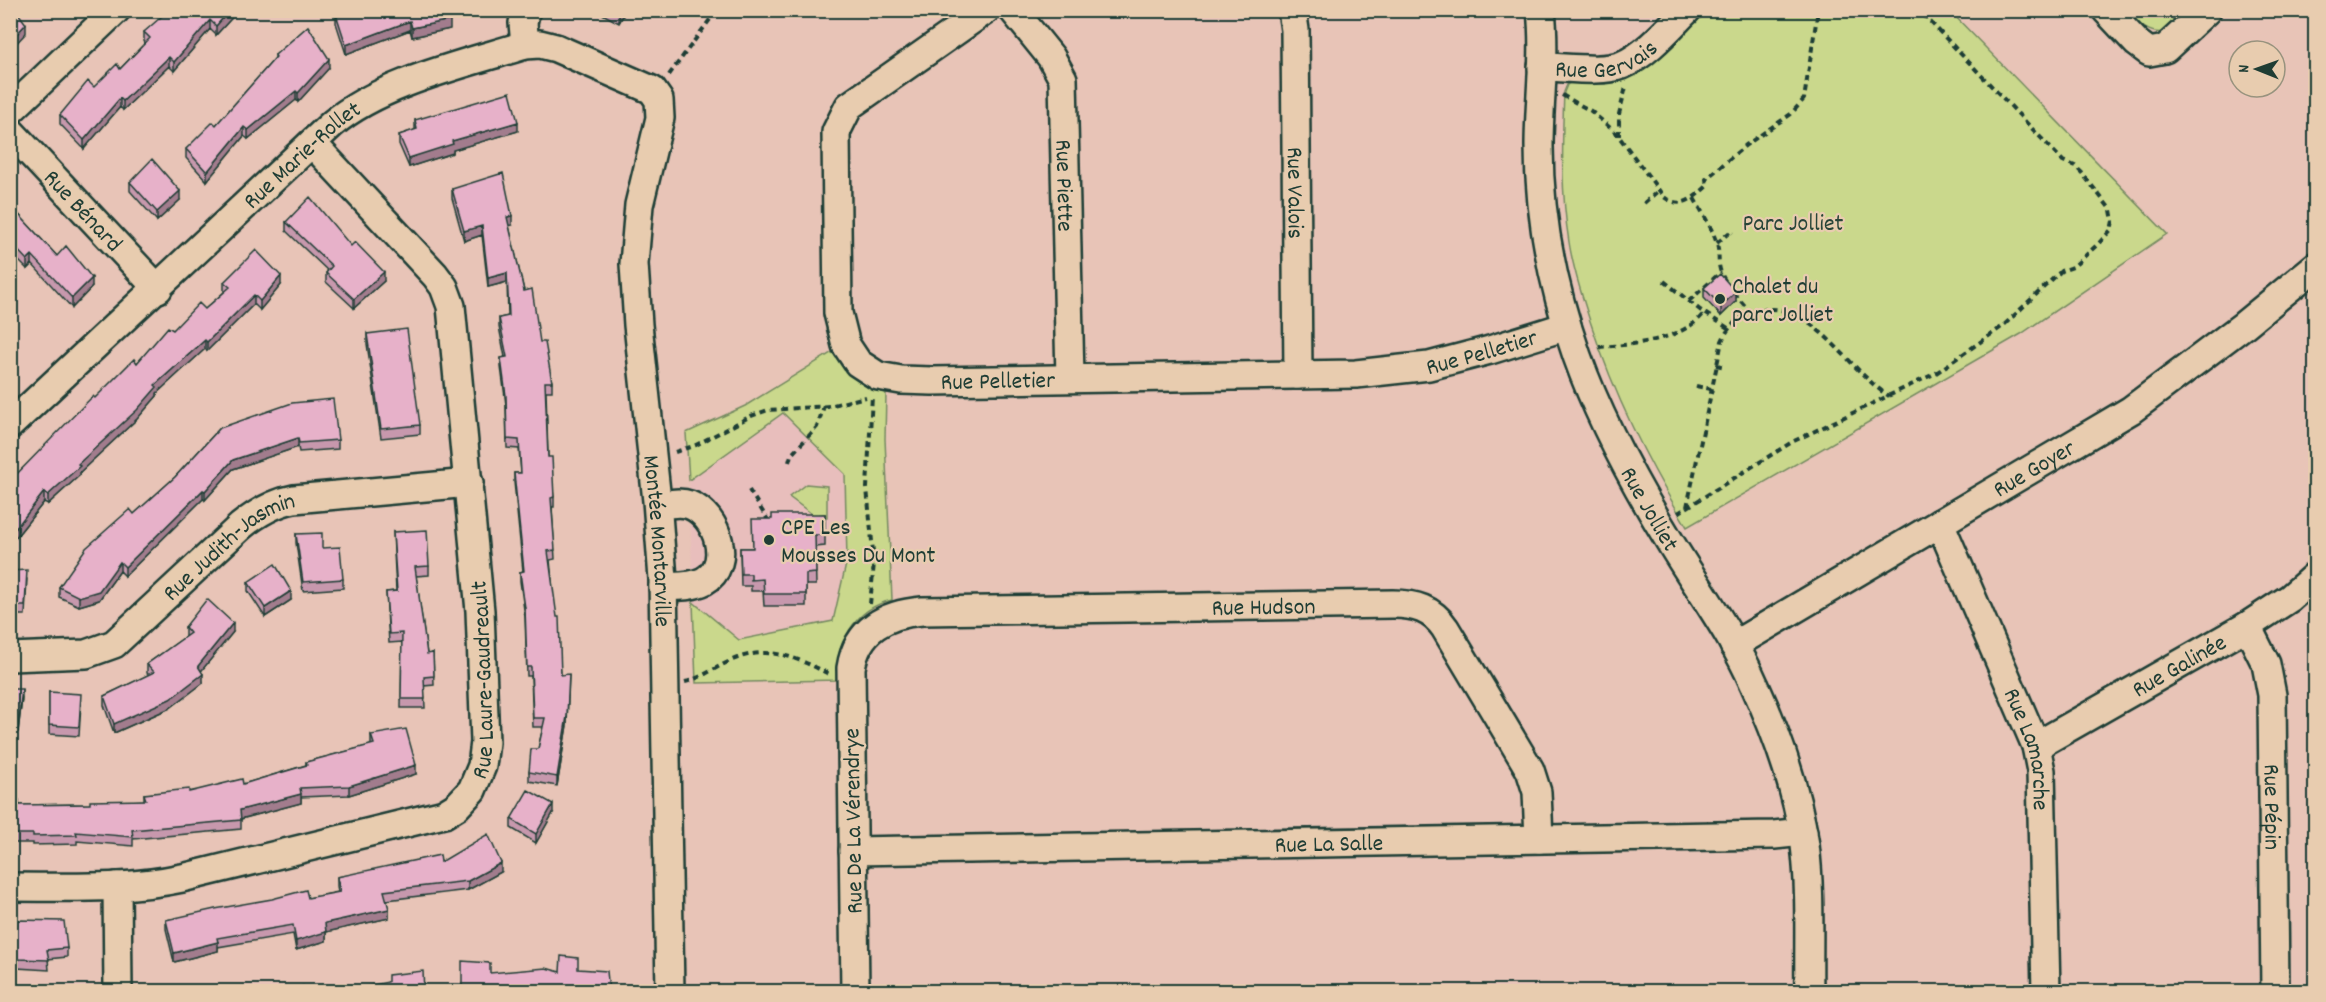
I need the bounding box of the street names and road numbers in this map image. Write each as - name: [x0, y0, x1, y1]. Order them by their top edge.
- street label: Rue Gervais: [1554, 33, 1667, 89]
- street label: Rue Marie-Rollet: [237, 94, 368, 219]
- street label: Rue Piette: [1044, 139, 1081, 232]
- street label: Rue Valois: [1276, 147, 1311, 239]
- street label: Rue Bénard: [34, 163, 129, 261]
- street label: Rue Pelletier: [1423, 322, 1542, 386]
- street label: Rue Pelletier: [940, 365, 1055, 401]
- street label: Rue Goyer: [1988, 433, 2083, 508]
- street label: Montée Montarville: [632, 453, 678, 627]
- street label: Rue Jolliet: [1610, 461, 1686, 559]
- street label: Rue Judith-Jasmin: [156, 485, 299, 611]
- street label: Rue Laure-Gaudreault: [463, 579, 505, 785]
- street label: Rue Hudson: [1211, 591, 1316, 627]
- street label: Rue Galinée: [2127, 627, 2233, 708]
- street label: Rue Lamarche: [1993, 683, 2056, 811]
- street label: Rue De La Vérendrye: [836, 728, 874, 914]
- street label: Rue Pépin: [2253, 764, 2288, 850]
- street label: Rue La Salle: [1274, 828, 1384, 864]

